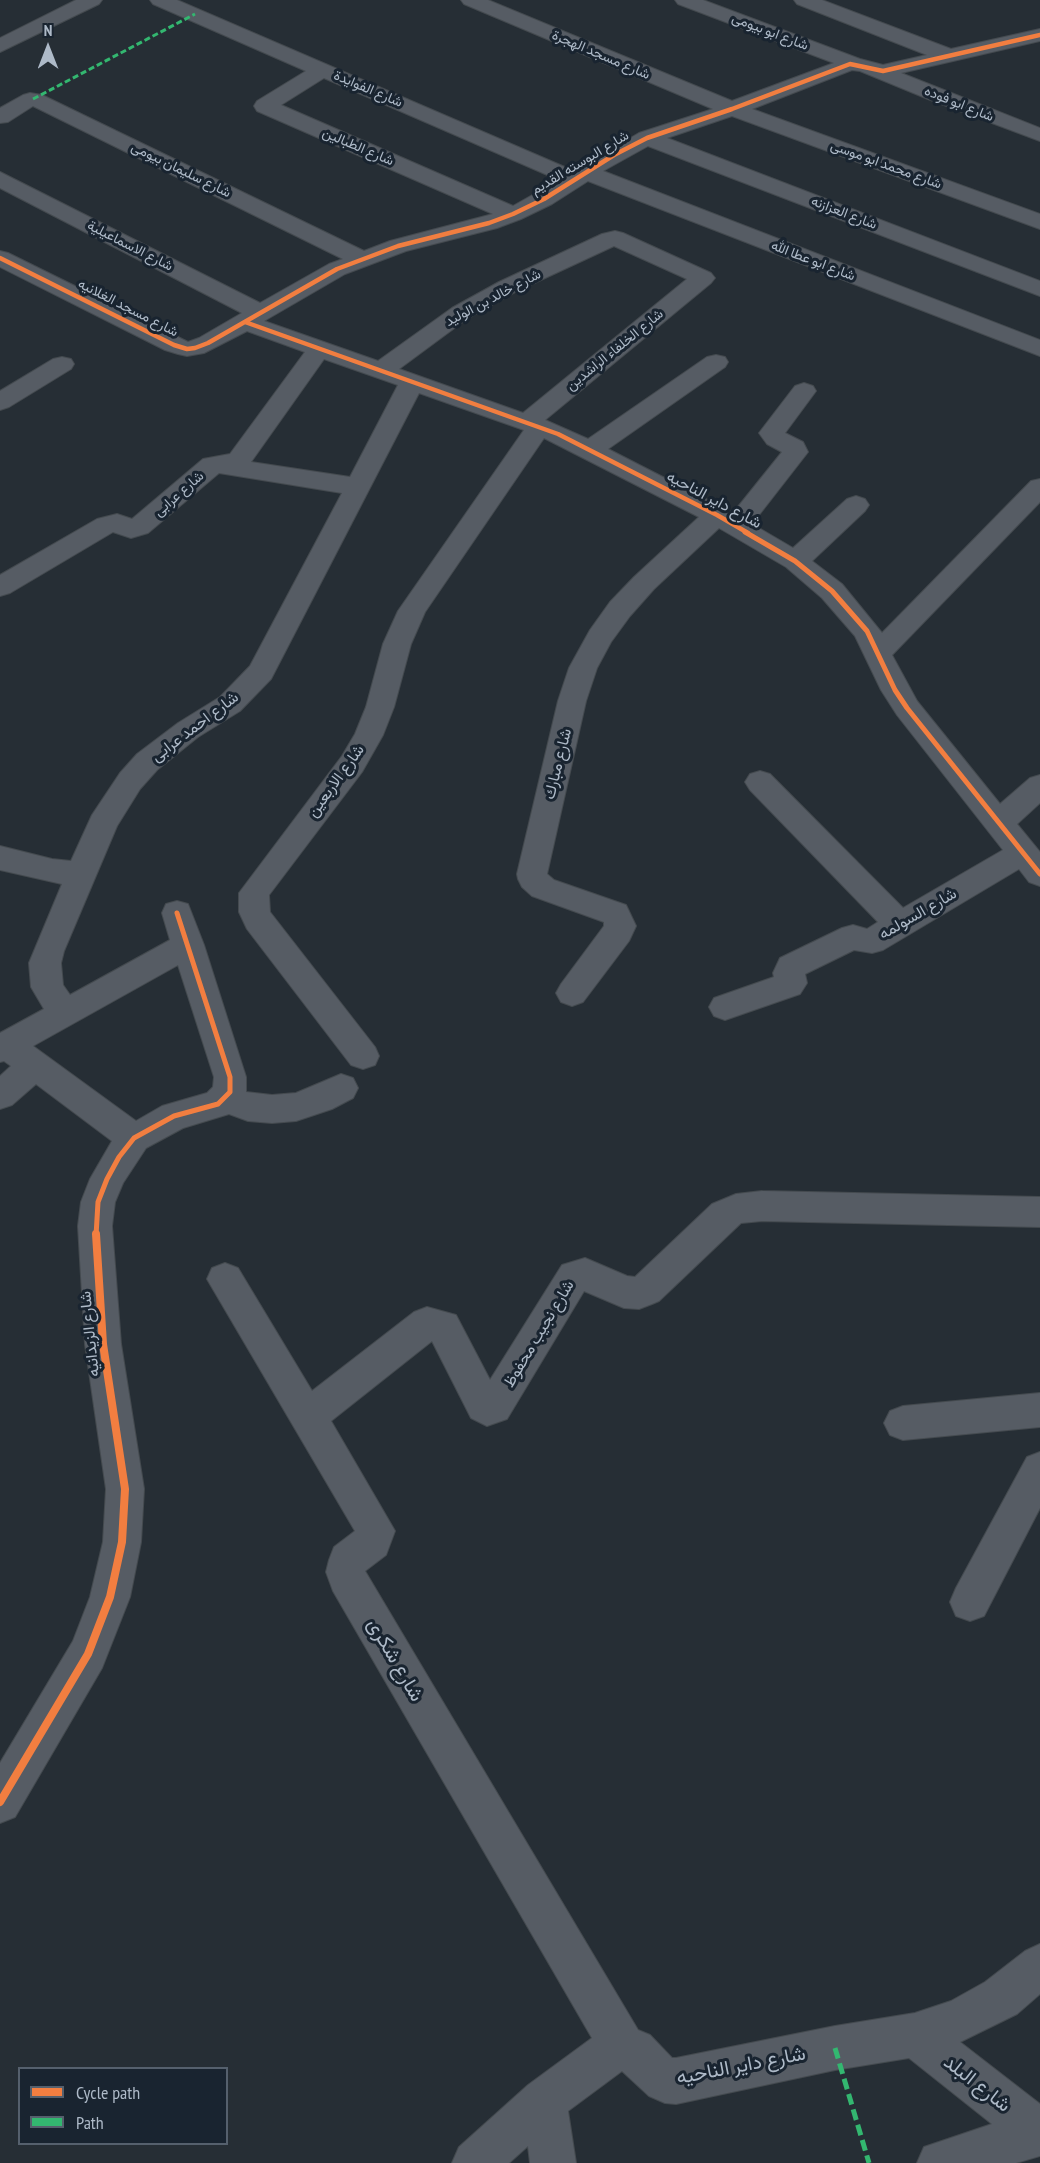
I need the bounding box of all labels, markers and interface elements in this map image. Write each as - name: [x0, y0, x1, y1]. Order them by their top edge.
- street label: شارع ابو بيومى: [729, 10, 811, 54]
- north arrow: [18, 18, 78, 78]
- text: N: [44, 20, 52, 40]
- street label: شارع مسجد الهجرة: [549, 27, 653, 83]
- street label: شارع الفوايدة: [331, 67, 405, 111]
- street label: شارع ابو فوده: [922, 82, 996, 126]
- street label: شارع الطبالين: [320, 124, 396, 170]
- street label: شارع البوسته القديم: [528, 127, 632, 199]
- street label: شارع محمد ابو موسى: [828, 137, 944, 193]
- street label: شارع سليمان بيومى: [128, 139, 234, 201]
- street label: شارع العزازنه: [809, 193, 879, 233]
- street label: شارع الاسماعيلية: [84, 217, 176, 275]
- street label: شارع ابو عطا الله: [769, 237, 857, 285]
- street label: شارع خالد بن الوليد: [442, 266, 544, 330]
- street label: شارع مسجد الغلانيه: [75, 275, 181, 341]
- street label: شارع الخلفاء الراشدين: [563, 306, 667, 394]
- street label: شارع داير الناحيه: [663, 467, 765, 533]
- street label: شارع عرابى: [151, 468, 207, 520]
- street label: شارع احمد عرابى: [147, 688, 243, 766]
- street label: شارع مبارك: [540, 727, 576, 801]
- street label: شارع الاربعين: [303, 741, 369, 821]
- street label: شارع السولمه: [876, 884, 960, 944]
- street label: شارع نجيب محفوظ: [499, 1277, 579, 1391]
- street label: شارع الزيدانيه: [76, 1290, 104, 1378]
- street label: شارع شكرى: [362, 1614, 428, 1706]
- street label: شارع داير الناحيه: [674, 2042, 808, 2090]
- street label: شارع البلد: [939, 2050, 1015, 2118]
- legend: [18, 2067, 228, 2145]
- text: Cycle path: [76, 2081, 140, 2104]
- text: Path: [76, 2111, 104, 2134]

